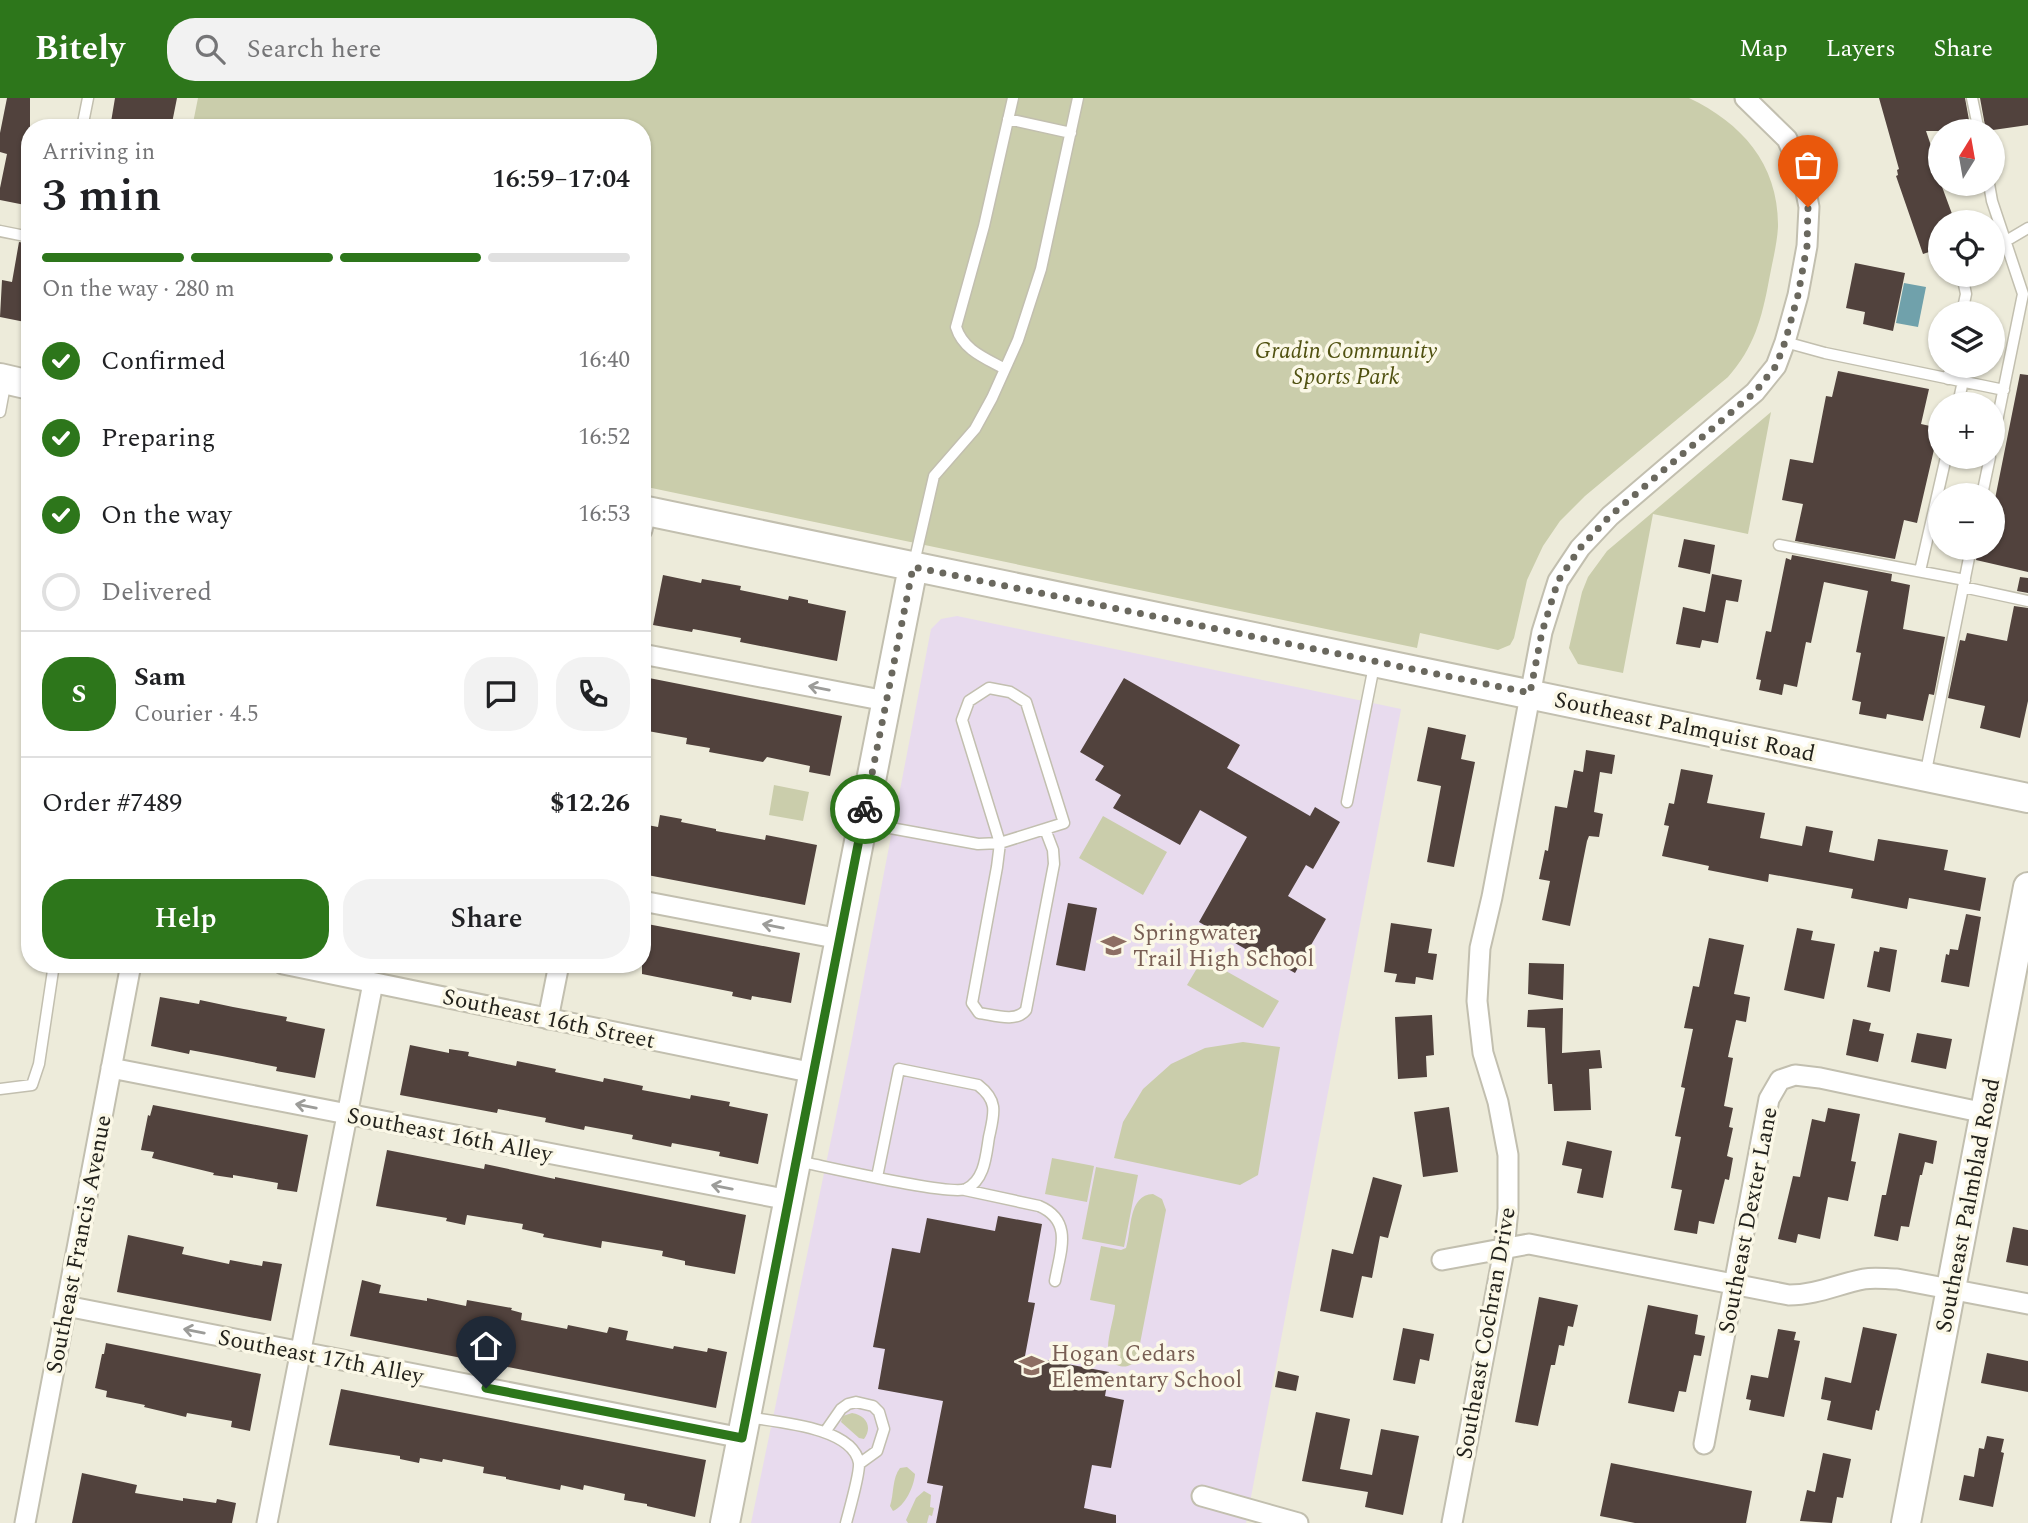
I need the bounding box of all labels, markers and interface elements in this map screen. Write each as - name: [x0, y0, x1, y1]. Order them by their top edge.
- search box: [167, 18, 657, 81]
- text: Bitely: [35, 24, 125, 74]
- text: Search here: [247, 29, 381, 69]
- icon: search: [191, 30, 229, 68]
- text: Map: [1739, 31, 1788, 67]
- text: Layers: [1826, 31, 1896, 67]
- text: Share: [1934, 31, 1993, 67]
- north arrow: [1928, 119, 2006, 196]
- map controls: [1928, 119, 2005, 560]
- text: Arriving in: [42, 135, 155, 170]
- pin: [1778, 135, 1838, 207]
- icon: bag: [1789, 146, 1827, 184]
- text: 16:59–17:04: [492, 159, 630, 199]
- text: 3 min: [42, 161, 161, 231]
- button: locate: [1928, 210, 2005, 287]
- text: On the way · 280 m: [42, 272, 235, 307]
- button: layers: [1928, 301, 2005, 378]
- park label: Gradin Community Sports Park: [1255, 334, 1438, 395]
- text: Confirmed: [101, 341, 226, 381]
- icon: check: [42, 342, 80, 380]
- text: 16:40: [578, 343, 630, 378]
- button: +: [1928, 392, 2005, 469]
- text: Preparing: [101, 418, 215, 458]
- icon: check: [42, 419, 80, 457]
- text: 16:52: [578, 420, 630, 455]
- button: −: [1928, 483, 2005, 560]
- text: On the way: [101, 495, 232, 535]
- icon: check: [42, 496, 80, 534]
- text: 16:53: [578, 497, 630, 532]
- text: Delivered: [101, 572, 212, 612]
- text: Sam: [134, 657, 186, 697]
- button: chat: [464, 657, 538, 731]
- button: phone: [556, 657, 630, 731]
- text: S: [72, 674, 86, 714]
- one-way arrow: [809, 681, 831, 694]
- street label: Southeast Palmquist Road: [1551, 683, 1818, 772]
- text: Courier · 4.5: [134, 697, 259, 732]
- courier: [830, 774, 900, 844]
- text: Order #7489: [42, 783, 182, 823]
- text: $12.26: [550, 783, 630, 823]
- icon: bike: [846, 790, 884, 828]
- button: Help: [42, 879, 329, 959]
- button: Share: [343, 879, 630, 959]
- place label: Springwater Trail High School: [1133, 916, 1314, 977]
- one-way arrow: [762, 919, 785, 933]
- school or university icon: Springwater Trail High School: [1099, 931, 1127, 959]
- street label: Southeast 16th Street: [439, 980, 658, 1059]
- street label: Southeast Palmblad Road: [1927, 1075, 2010, 1336]
- one-way arrow: [295, 1098, 318, 1112]
- street label: Southeast 16th Alley: [344, 1098, 556, 1173]
- street label: Southeast Dexter Lane: [1709, 1104, 1788, 1337]
- street label: Southeast Francis Avenue: [37, 1112, 122, 1377]
- one-way arrow: [711, 1179, 734, 1193]
- street label: Southeast Cochran Drive: [1447, 1204, 1526, 1462]
- pin: [456, 1316, 516, 1388]
- street label: Southeast 17th Alley: [215, 1320, 427, 1395]
- one-way arrow: [183, 1324, 206, 1338]
- icon: home: [467, 1327, 505, 1365]
- place label: Hogan Cedars Elementary School: [1051, 1337, 1242, 1398]
- school or university icon: Hogan Cedars Elementary School: [1017, 1352, 1045, 1380]

